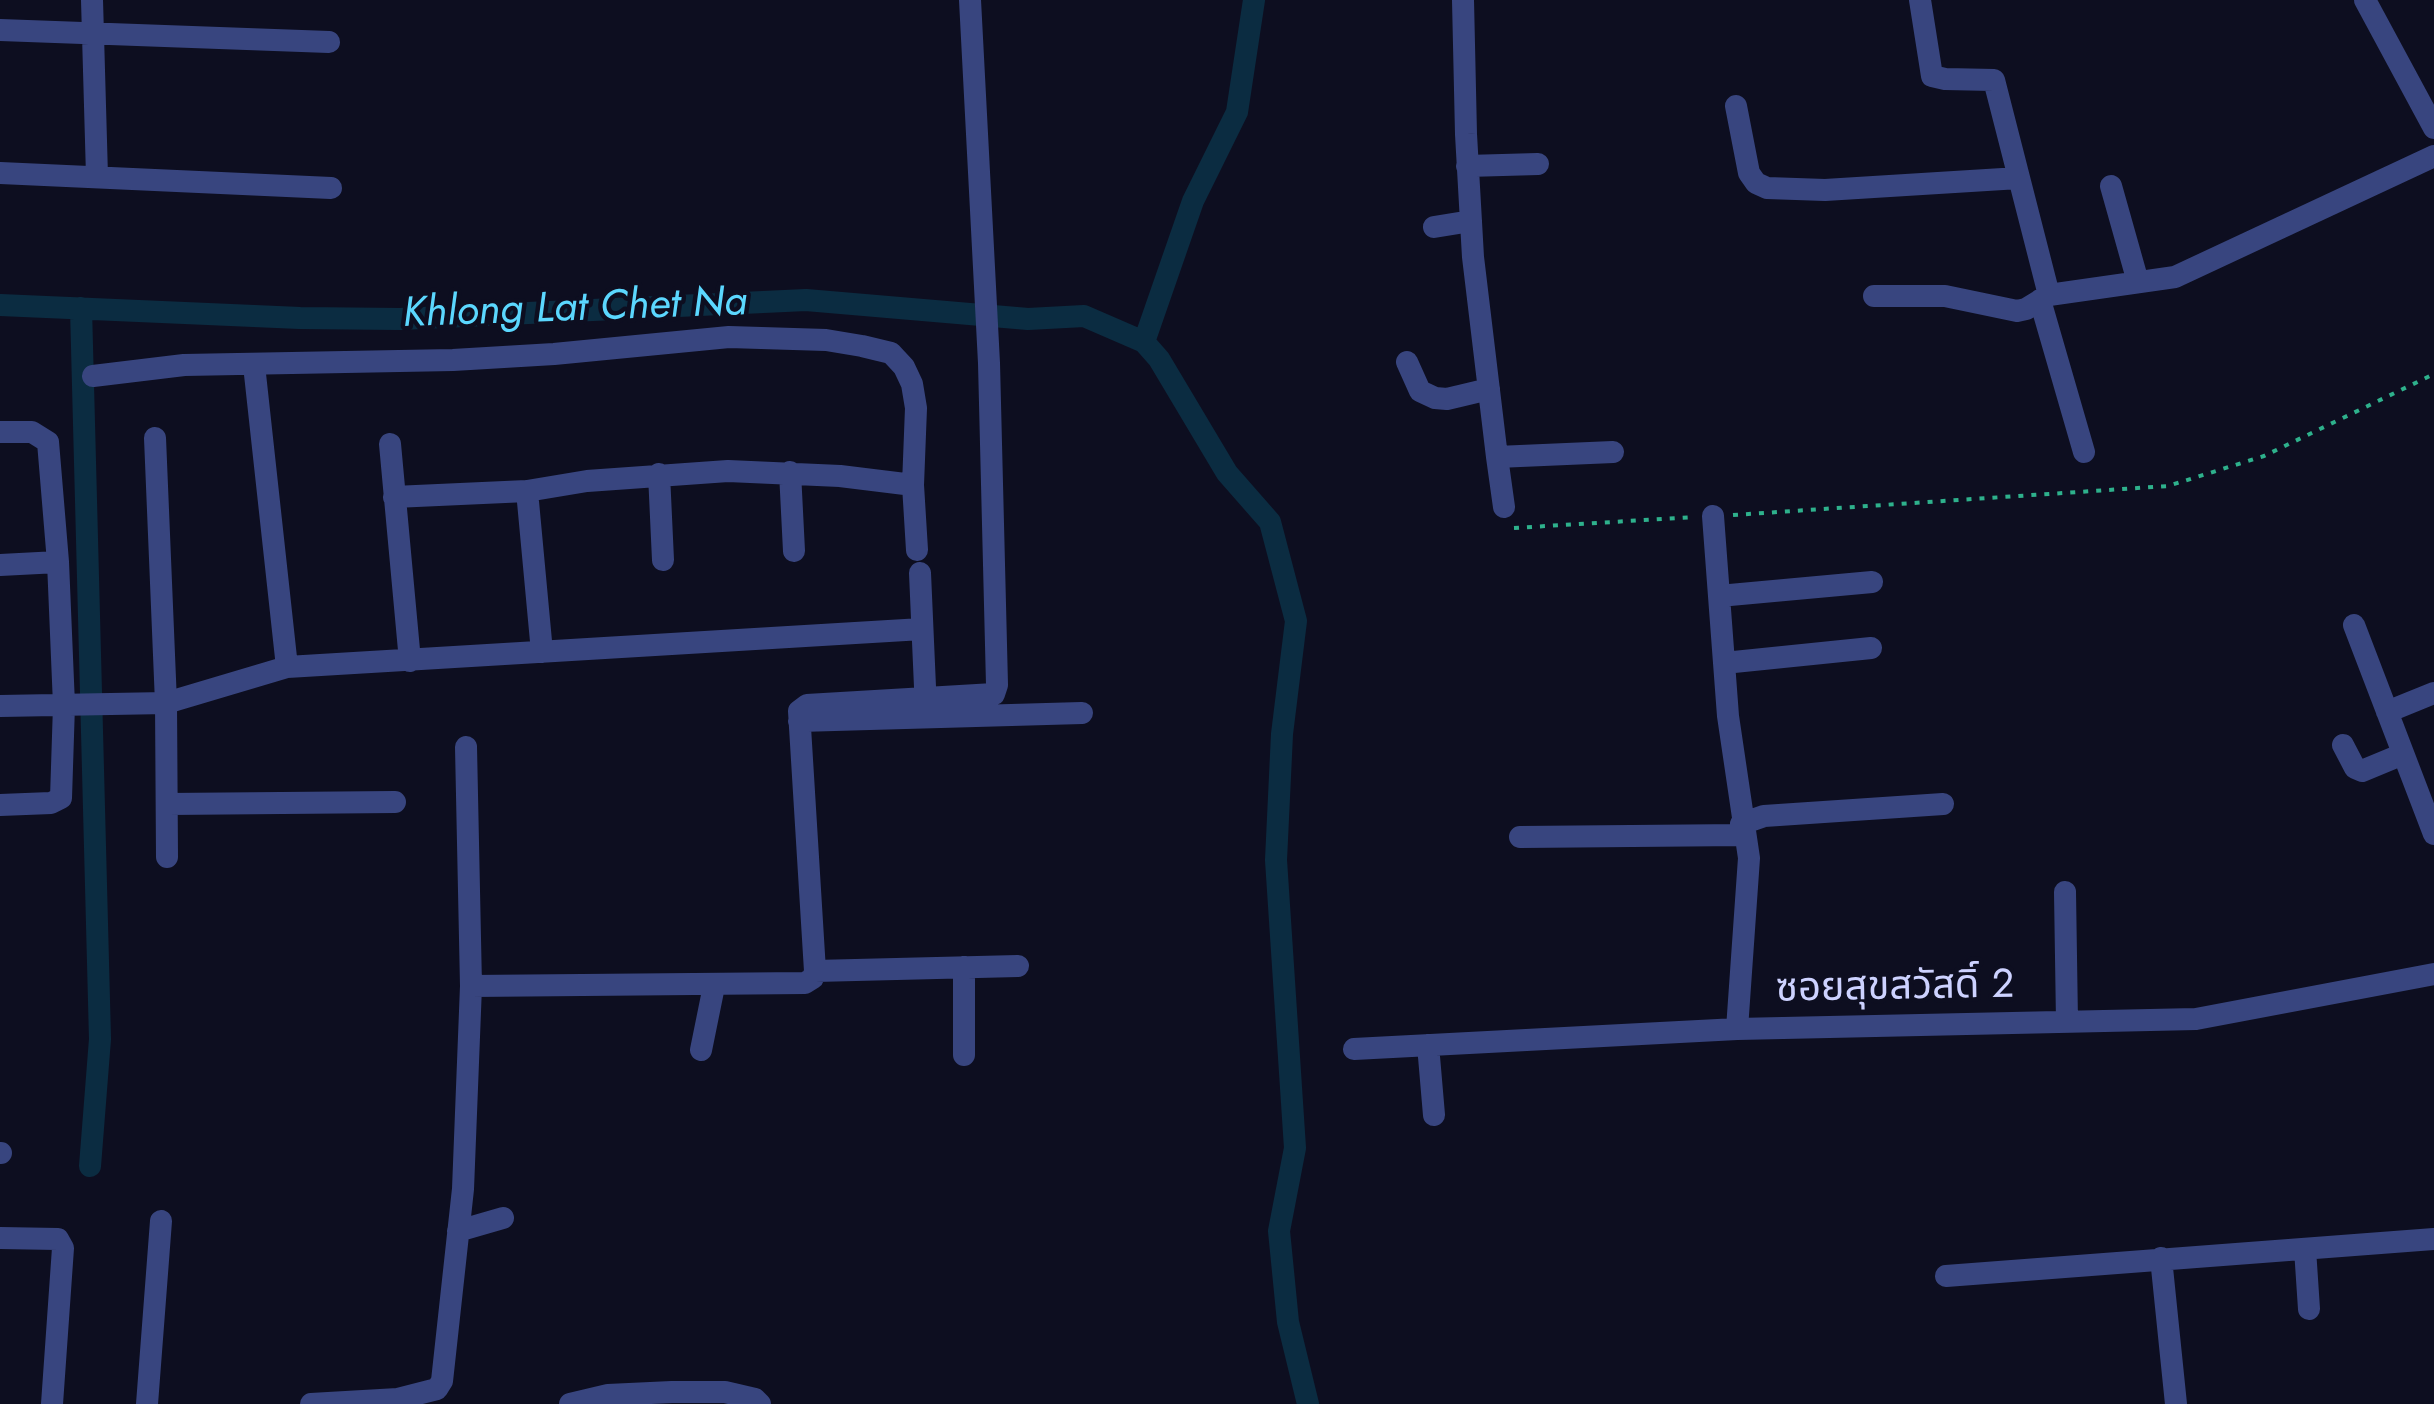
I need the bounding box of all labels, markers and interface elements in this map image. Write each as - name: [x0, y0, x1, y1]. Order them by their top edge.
- water label: Khlong Lat Chet Na: [402, 279, 748, 341]
- street label: ซอยสุขสวัสดิ์ 2: [1775, 963, 2015, 1015]

